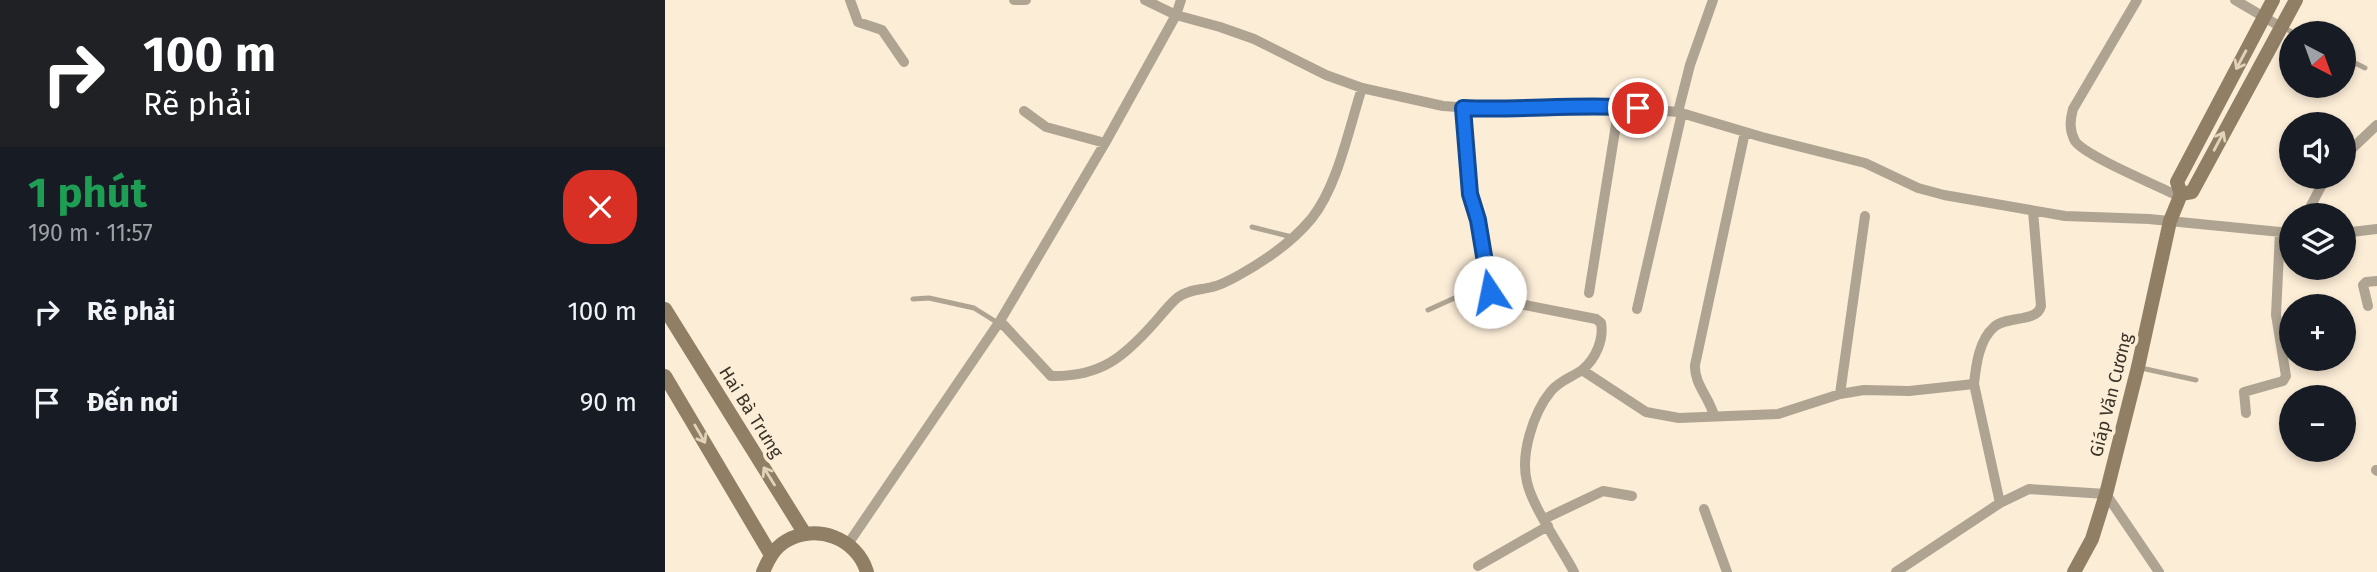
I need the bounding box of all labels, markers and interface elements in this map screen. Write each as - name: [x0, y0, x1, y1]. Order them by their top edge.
- north arrow: [2279, 21, 2355, 98]
- map controls: [2279, 21, 2356, 462]
- text: 100 m: [143, 25, 276, 84]
- icon: right: [28, 28, 119, 119]
- one-way arrow: [2234, 49, 2247, 70]
- pin: [1608, 78, 1668, 138]
- text: Rẽ phải: [143, 85, 252, 123]
- icon: arrive: [1619, 89, 1657, 127]
- button: sound: [2279, 112, 2356, 189]
- one-way arrow: [2213, 131, 2226, 152]
- text: 1 phút: [28, 168, 147, 218]
- button: close: [563, 170, 637, 244]
- button: layers: [2279, 203, 2356, 280]
- text: 190 m · 11:57: [28, 219, 153, 247]
- position arrow: [1453, 255, 1527, 329]
- icon: right: [28, 293, 66, 331]
- button: +: [2279, 294, 2356, 371]
- text: Rẽ phải: [87, 296, 175, 327]
- text: 100 m: [568, 296, 637, 327]
- street label: Giáp Văn Cương: [2085, 330, 2137, 459]
- street label: Hai Bà Trưng: [714, 362, 788, 462]
- icon: arrive: [28, 384, 66, 422]
- button: −: [2279, 385, 2356, 462]
- text: Đến nơi: [87, 387, 178, 418]
- text: 90 m: [580, 387, 637, 418]
- one-way arrow: [693, 424, 707, 444]
- one-way arrow: [761, 467, 776, 486]

